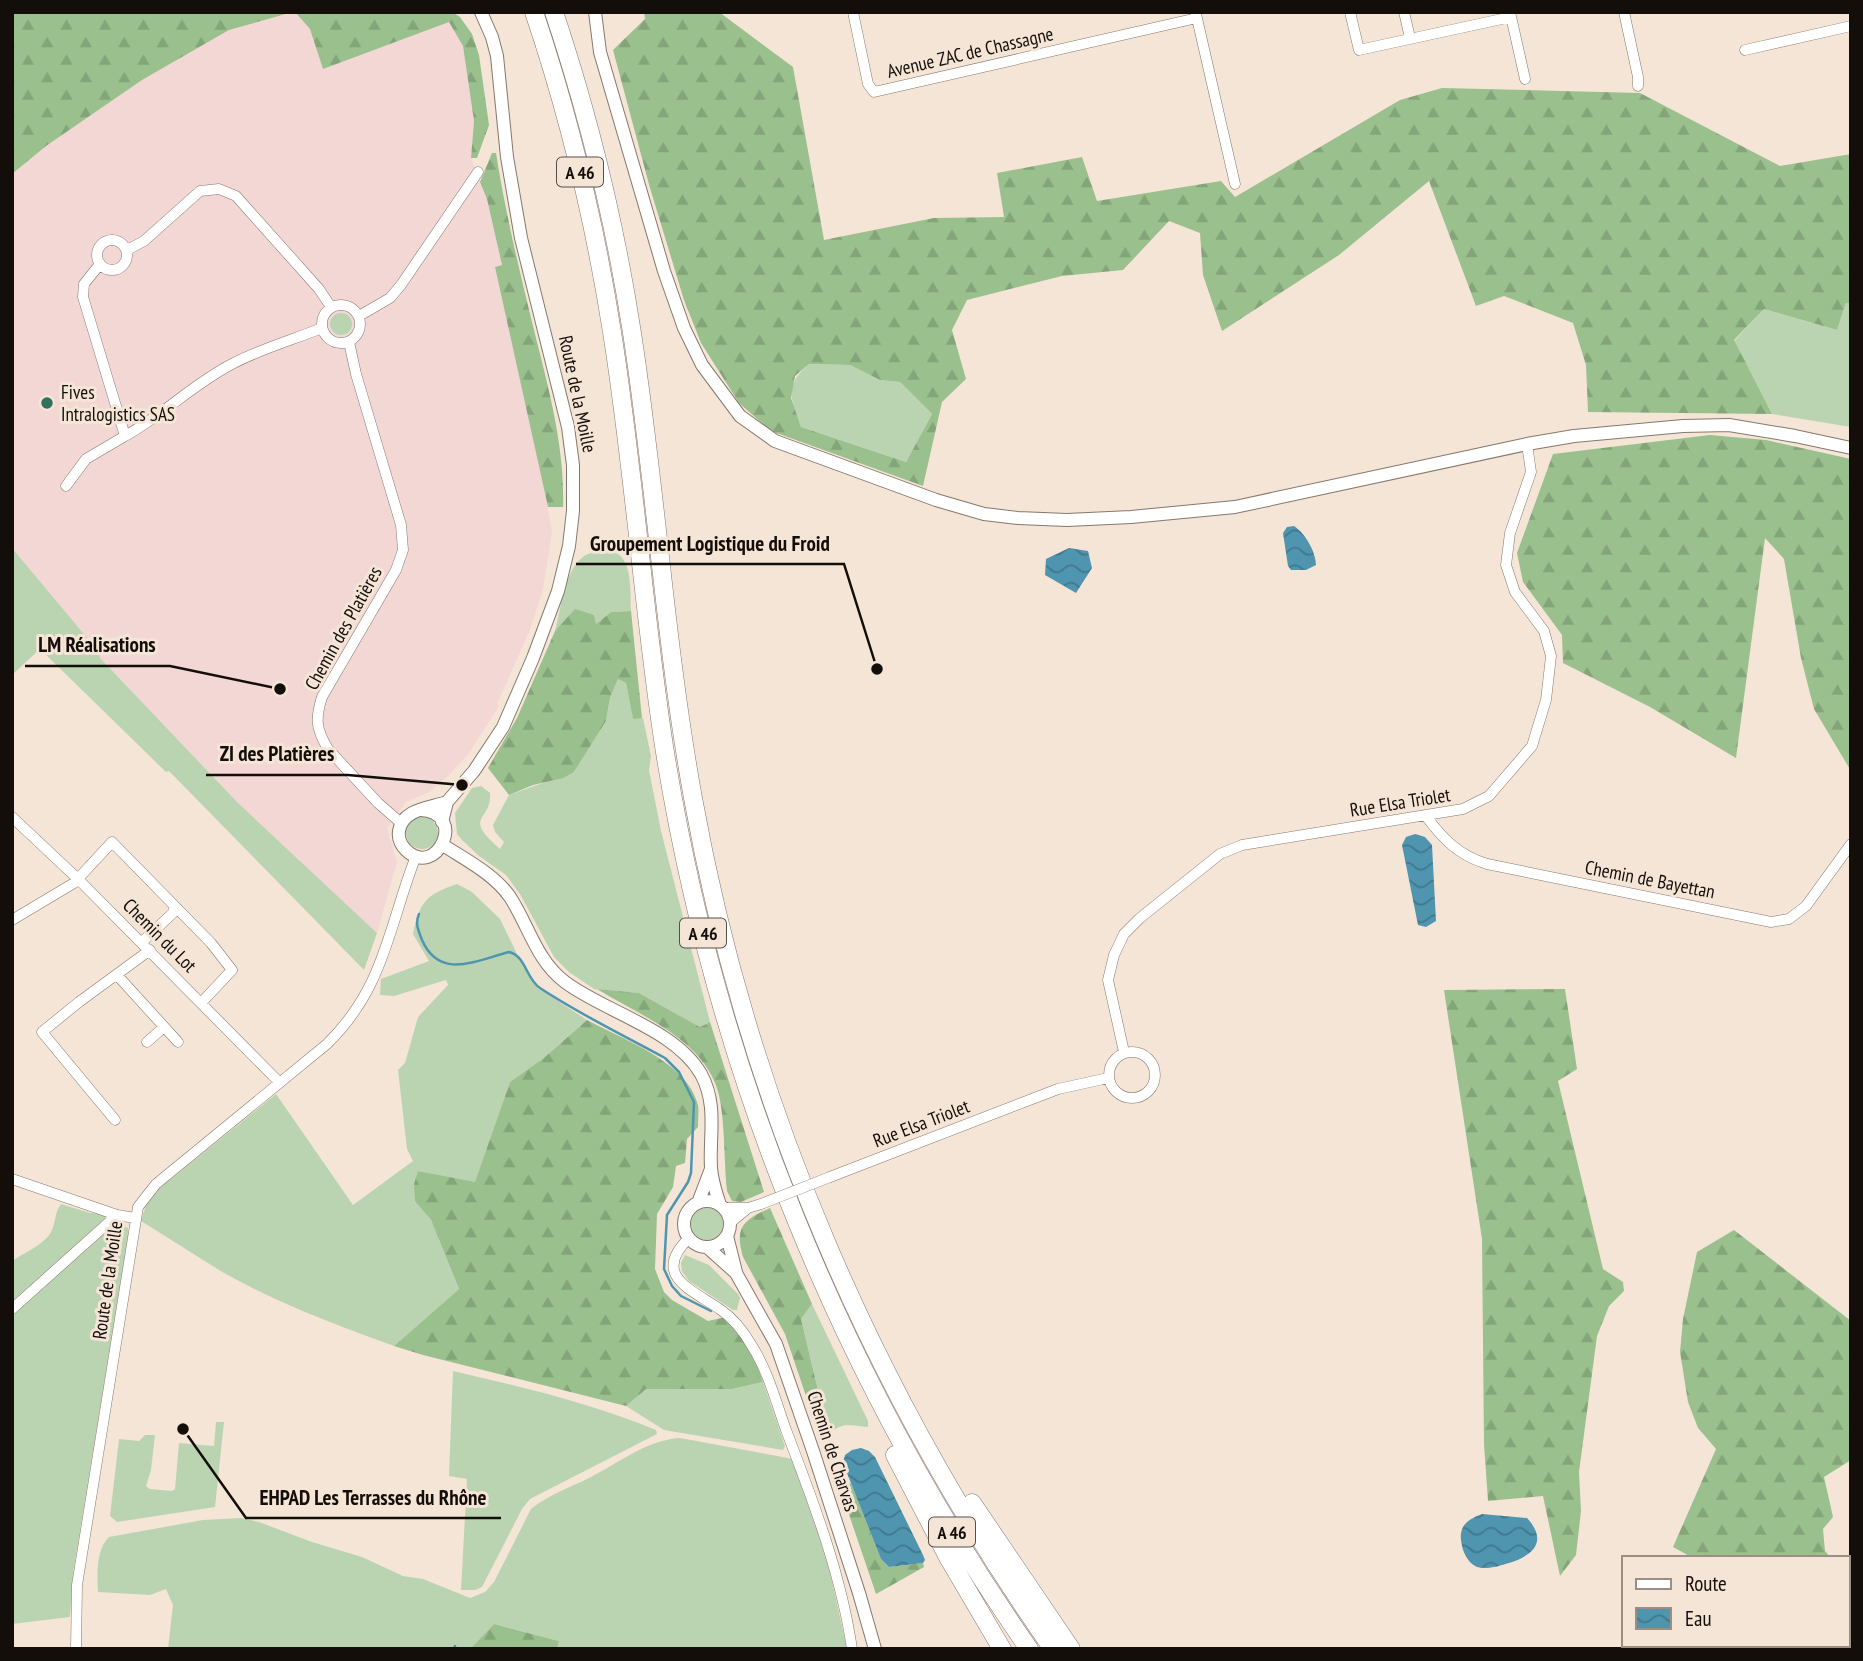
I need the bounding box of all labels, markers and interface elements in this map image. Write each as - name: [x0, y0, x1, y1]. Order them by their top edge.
- street label: Avenue ZAC de Chassagne: [884, 21, 1056, 83]
- road number: A 46: [557, 158, 603, 187]
- street label: Route de la Moille: [554, 333, 602, 455]
- place label: Fives Intralogistics SAS: [61, 380, 175, 426]
- marker: Fives Intralogistics SAS: [39, 395, 55, 411]
- callout: Groupement Logistique du Froid: [576, 522, 844, 564]
- text: Groupement Logistique du Froid: [590, 530, 830, 557]
- street label: Chemin des Platières: [299, 562, 387, 694]
- callout: LM Réalisations: [25, 624, 170, 666]
- text: LM Réalisations: [38, 631, 156, 658]
- callout: ZI des Platières: [206, 733, 348, 775]
- text: ZI des Platières: [220, 740, 334, 767]
- street label: Rue Elsa Triolet: [1348, 782, 1453, 822]
- street label: Chemin de Bayettan: [1583, 855, 1717, 903]
- street label: Chemin du Lot: [118, 893, 203, 978]
- road number: A 46: [680, 918, 726, 948]
- street label: Rue Elsa Triolet: [869, 1093, 973, 1152]
- street label: Route de la Moille: [87, 1219, 127, 1341]
- street label: Chemin de Charvas: [802, 1388, 864, 1514]
- callout: EHPAD Les Terrasses du Rhône: [246, 1476, 501, 1518]
- text: EHPAD Les Terrasses du Rhône: [260, 1484, 486, 1511]
- road number: A 46: [929, 1518, 975, 1546]
- legend: [1622, 1556, 1849, 1647]
- text: Route: [1685, 1570, 1727, 1597]
- text: Eau: [1685, 1605, 1712, 1632]

